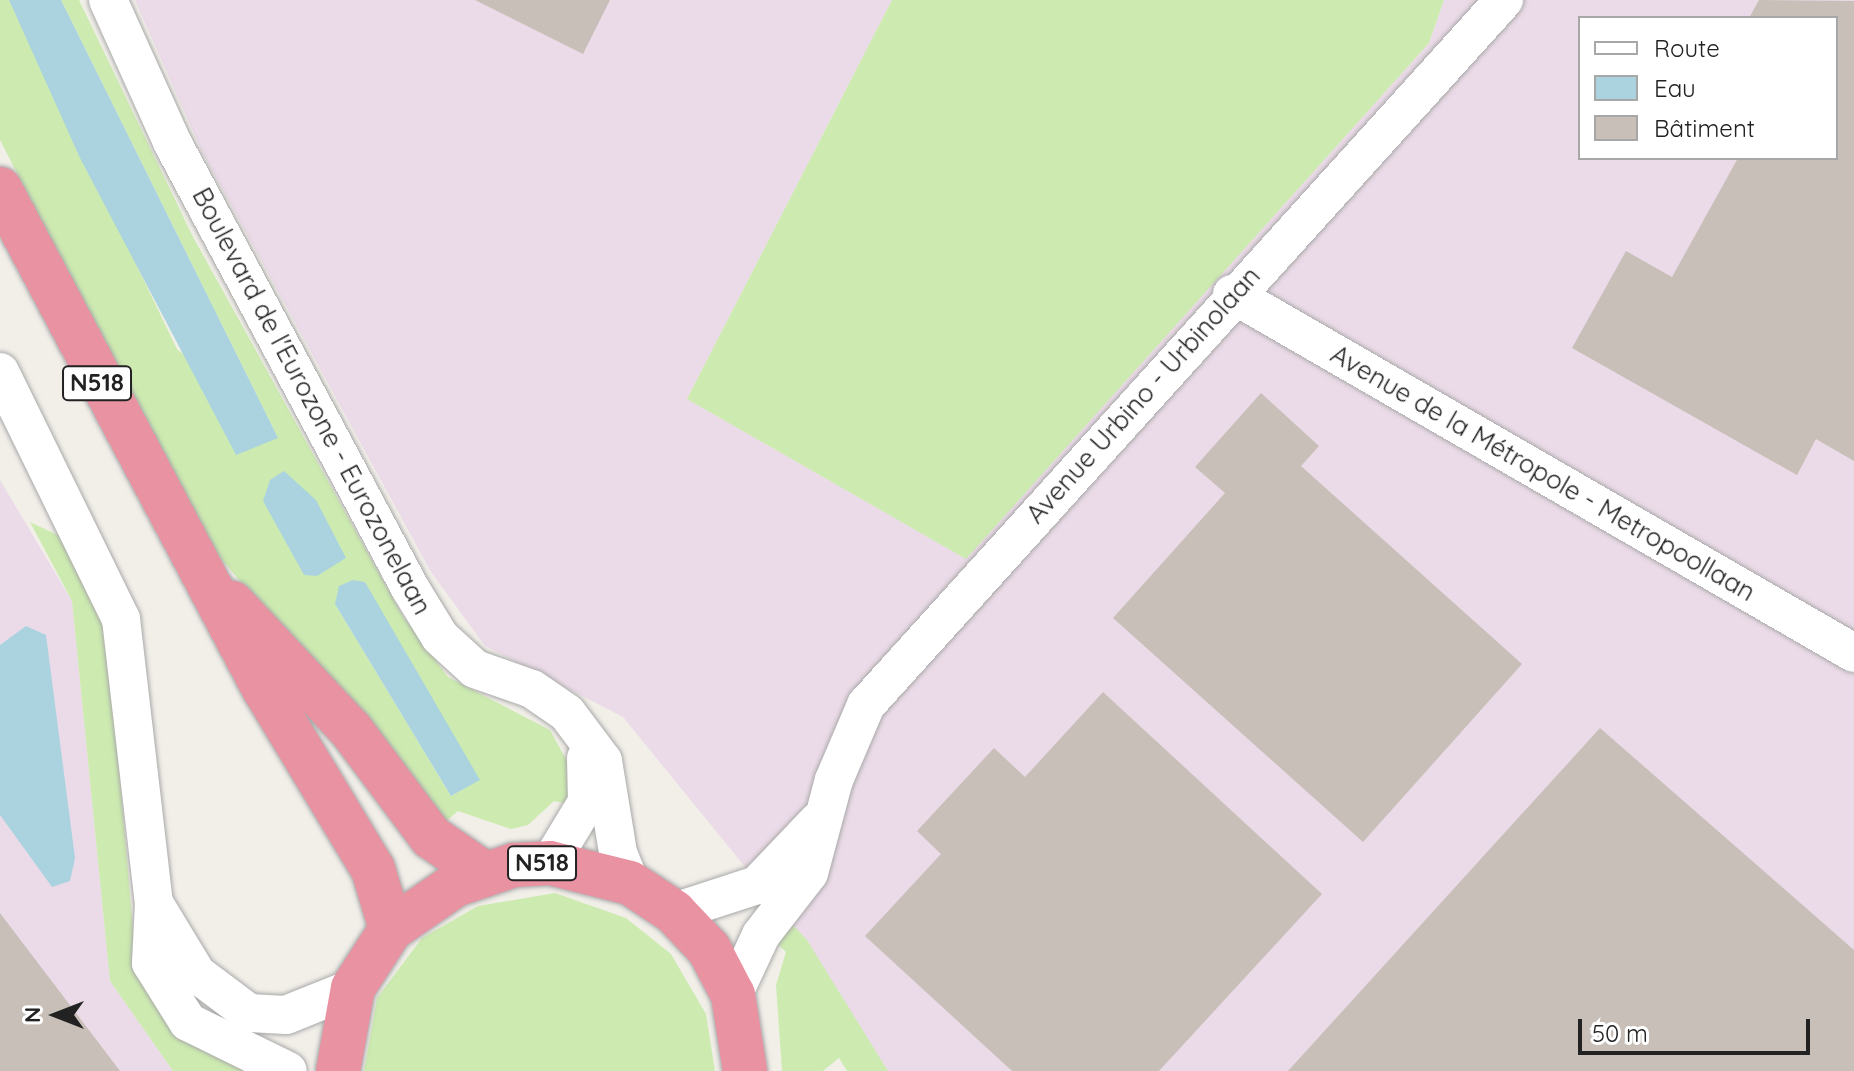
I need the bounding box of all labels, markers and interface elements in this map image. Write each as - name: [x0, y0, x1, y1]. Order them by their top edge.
- legend: [1578, 16, 1838, 160]
- text: Route: [1654, 33, 1720, 63]
- text: Eau: [1654, 73, 1696, 103]
- text: Bâtiment: [1654, 113, 1755, 143]
- street label: Boulevard de l'Eurozone - Eurozonelaan: [186, 182, 438, 620]
- street label: Avenue Urbino - Urbinolaan: [1020, 260, 1266, 530]
- street label: Avenue de la Métropole - Metropoollaan: [1325, 338, 1761, 608]
- road number: N518: [61, 363, 133, 403]
- road number: N518: [506, 843, 578, 883]
- north arrow: [16, 975, 96, 1055]
- scale bar: [1582, 1003, 1814, 1053]
- text: N: [18, 1007, 46, 1023]
- text: 50 m: [1592, 1018, 1648, 1048]

